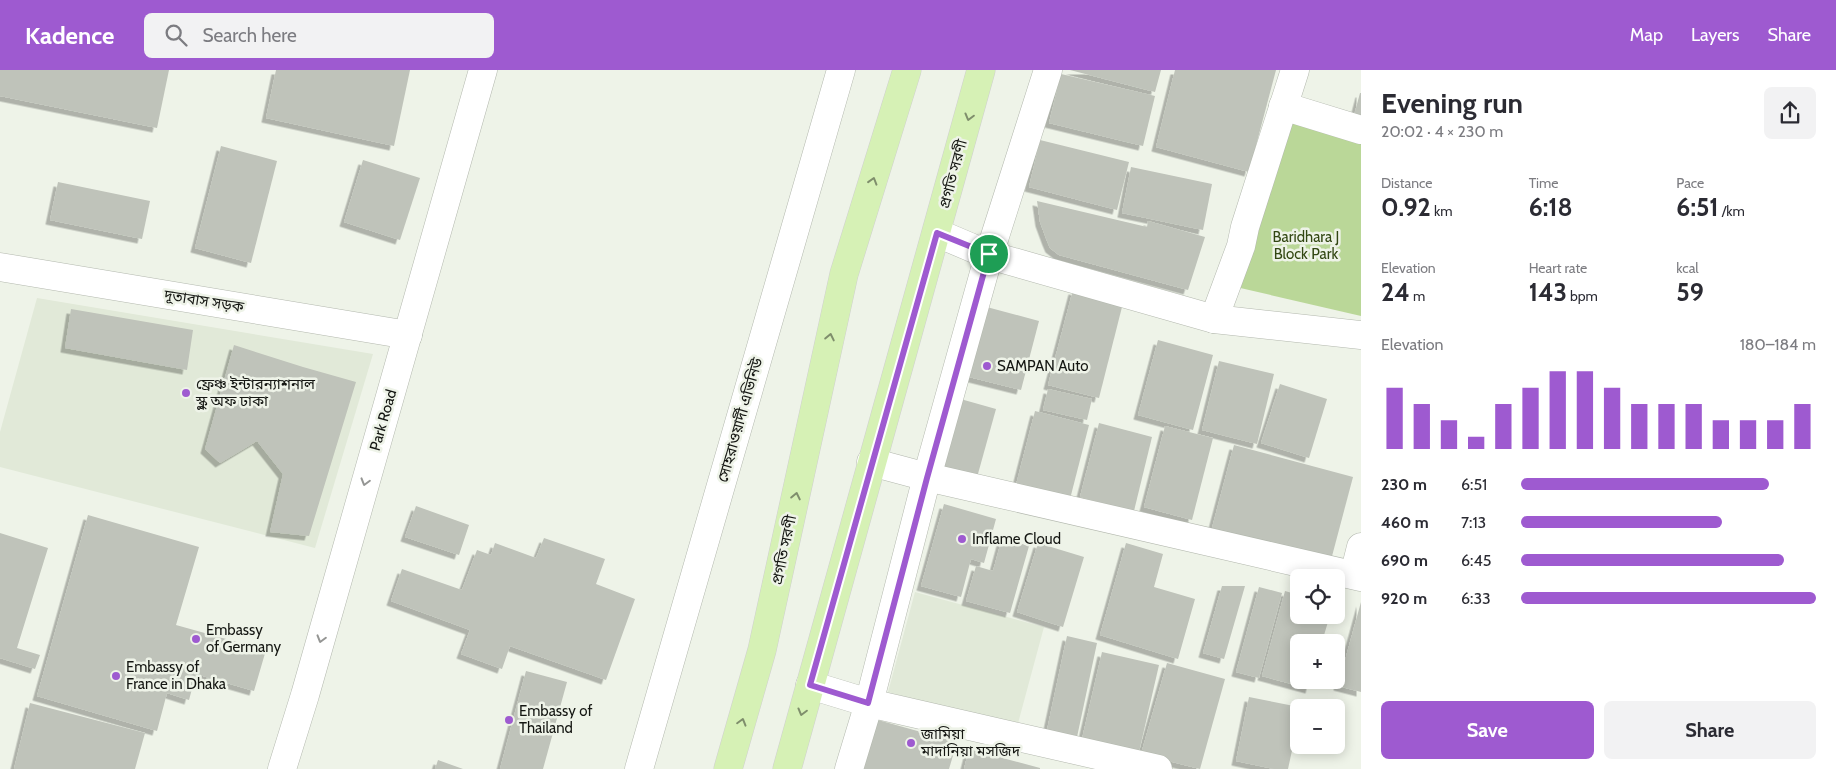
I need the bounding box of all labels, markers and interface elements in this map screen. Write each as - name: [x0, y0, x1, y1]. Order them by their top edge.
- search box: [144, 13, 494, 58]
- text: Kadence: [25, 21, 114, 50]
- icon: search: [162, 21, 190, 49]
- text: Search here: [202, 24, 297, 47]
- text: Map: [1630, 24, 1663, 46]
- text: Layers: [1691, 24, 1740, 46]
- text: Share: [1768, 24, 1811, 46]
- text: Evening run: [1381, 86, 1523, 120]
- button: share: [1764, 87, 1816, 139]
- one-way arrow: [964, 113, 974, 121]
- text: 20:02 · 4 × 230 m: [1381, 122, 1503, 141]
- street label: প্রগতি সরণী: [935, 137, 971, 210]
- text: Distance: [1381, 174, 1433, 192]
- text: Time: [1529, 174, 1558, 192]
- text: Pace: [1676, 174, 1704, 192]
- one-way arrow: [867, 177, 877, 185]
- text: 0.92: [1381, 192, 1431, 222]
- text: 6:18: [1529, 192, 1573, 222]
- text: 6:51: [1676, 192, 1719, 222]
- text: km: [1431, 202, 1453, 220]
- text: /km: [1719, 202, 1745, 220]
- park label: Baridhara J Block Park: [1273, 228, 1339, 263]
- pin: [968, 233, 1010, 275]
- icon: arrive: [975, 240, 1003, 268]
- text: Elevation: [1381, 259, 1436, 277]
- text: Heart rate: [1529, 259, 1587, 277]
- text: kcal: [1676, 259, 1699, 277]
- text: 24: [1381, 277, 1410, 307]
- text: 143: [1529, 277, 1567, 307]
- text: 59: [1676, 277, 1704, 307]
- street label: দূতাবাস সড়ক: [162, 286, 246, 316]
- text: m: [1410, 287, 1425, 305]
- text: bpm: [1567, 287, 1598, 305]
- one-way arrow: [824, 333, 835, 342]
- text: Elevation: [1381, 335, 1444, 354]
- text: 180–184 m: [1740, 335, 1816, 354]
- street label: সোহরাওয়ার্দী এভিনিউ: [713, 355, 767, 484]
- place label: SAMPAN Auto: [997, 357, 1088, 375]
- marker: SAMPAN Auto: [981, 360, 993, 372]
- place label: ফ্রেঞ্চ ইন্টারন্যাশনাল স্কুল অফ ঢাকা: [195, 375, 316, 410]
- marker: ফ্রেঞ্চ ইন্টারন্যাশনাল স্কুল অফ ঢাকা: [180, 387, 192, 399]
- street label: Park Road: [366, 387, 400, 453]
- text: 230 m: [1381, 475, 1427, 494]
- text: 6:51: [1461, 475, 1487, 494]
- one-way arrow: [361, 478, 371, 486]
- one-way arrow: [790, 492, 801, 501]
- street label: প্রগতি সরণী: [768, 513, 800, 586]
- text: 460 m: [1381, 513, 1429, 532]
- text: 7:13: [1461, 513, 1486, 532]
- place label: Inflame Cloud: [972, 530, 1061, 548]
- marker: Inflame Cloud: [956, 533, 968, 545]
- text: 690 m: [1381, 551, 1428, 570]
- text: 6:45: [1461, 551, 1491, 570]
- map controls: [1290, 569, 1345, 754]
- button: locate: [1290, 569, 1345, 624]
- text: 920 m: [1381, 589, 1427, 608]
- text: 6:33: [1461, 589, 1491, 608]
- place label: Embassy of Germany: [206, 621, 281, 656]
- marker: Embassy of Germany: [190, 633, 202, 645]
- one-way arrow: [316, 634, 326, 642]
- button: +: [1290, 634, 1345, 689]
- place label: Embassy of France in Dhaka: [126, 658, 227, 693]
- marker: Embassy of France in Dhaka: [110, 670, 122, 682]
- button: −: [1290, 699, 1345, 754]
- button: Save: [1381, 701, 1594, 759]
- button: Share: [1604, 701, 1816, 759]
- place label: Embassy of Thailand: [519, 702, 592, 737]
- one-way arrow: [798, 707, 808, 715]
- marker: Embassy of Thailand: [503, 714, 515, 726]
- one-way arrow: [736, 719, 746, 727]
- place label: জামিয়া মাদানিয়া মসজিদ: [920, 725, 1021, 760]
- marker: জামিয়া মাদানিয়া মসজিদ: [905, 737, 917, 749]

